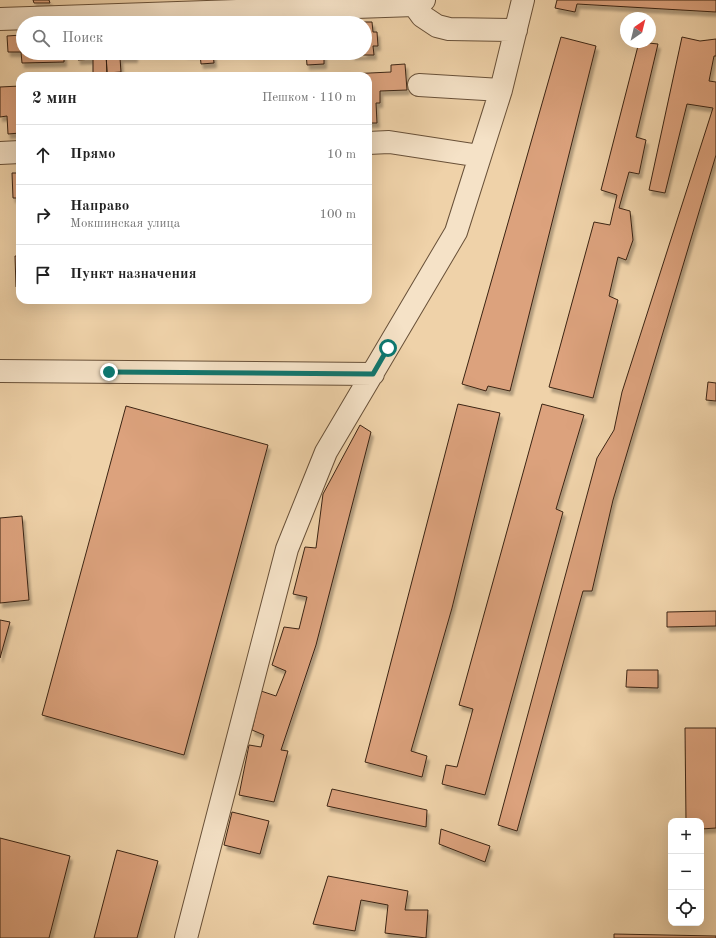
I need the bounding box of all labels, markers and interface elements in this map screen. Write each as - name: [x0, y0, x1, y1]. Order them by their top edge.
- north arrow: [620, 12, 656, 48]
- search box: [16, 16, 372, 60]
- icon: search: [30, 27, 52, 49]
- text: Поиск: [62, 31, 103, 46]
- text: 2 мин: [32, 90, 77, 107]
- text: Пешком · 110 m: [262, 91, 356, 104]
- icon: ahead: [32, 144, 54, 166]
- text: Прямо: [70, 147, 116, 162]
- text: 10 m: [327, 148, 356, 161]
- text: Направо: [70, 199, 129, 214]
- icon: right: [32, 204, 54, 226]
- text: 100 m: [319, 208, 356, 221]
- text: Мокшинская улица: [70, 217, 180, 230]
- icon: arrive: [32, 264, 54, 286]
- text: Пункт назначения: [70, 267, 197, 282]
- route start: [379, 339, 397, 357]
- route end: [100, 363, 118, 381]
- map controls: [668, 818, 704, 926]
- button: +: [668, 818, 704, 854]
- button: −: [668, 854, 704, 890]
- button: locate: [668, 890, 704, 926]

